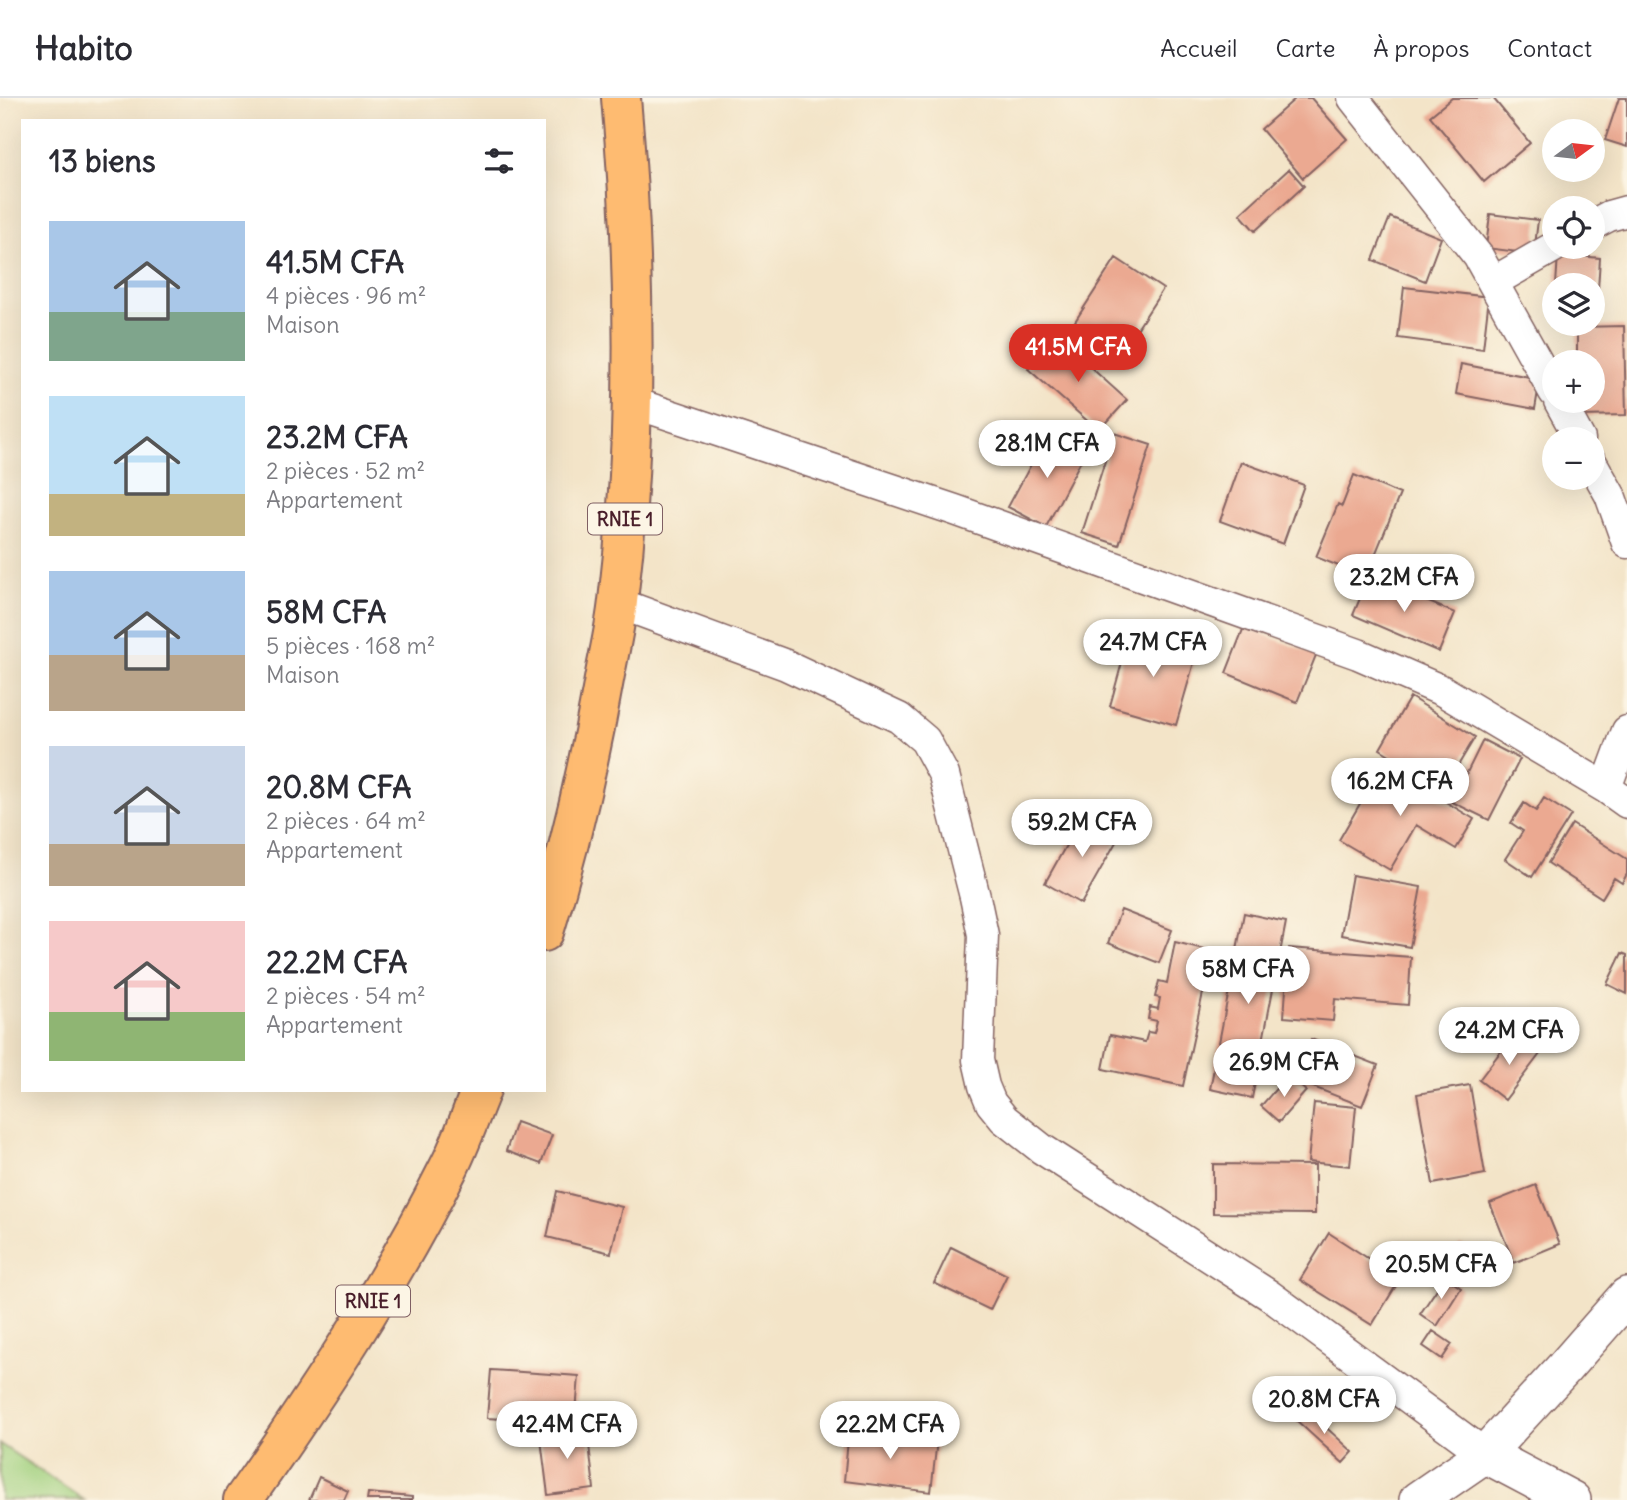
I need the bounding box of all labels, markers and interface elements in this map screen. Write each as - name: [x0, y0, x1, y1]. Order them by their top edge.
- text: Habito: [35, 27, 133, 69]
- text: Accueil: [1160, 33, 1237, 63]
- text: Carte: [1275, 33, 1335, 63]
- text: À propos: [1373, 33, 1469, 63]
- text: Contact: [1507, 33, 1592, 63]
- north arrow: [1542, 119, 1605, 182]
- map controls: [1542, 119, 1605, 490]
- text: 13 biens: [49, 142, 156, 180]
- icon: filters: [480, 142, 518, 180]
- button: locate: [1542, 196, 1605, 259]
- text: 41.5M CFA: [266, 243, 404, 281]
- icon: home: [105, 249, 189, 333]
- button: layers: [1542, 273, 1605, 336]
- text: 4 pièces · 96 m²: [266, 281, 426, 310]
- text: Maison: [266, 310, 340, 339]
- pin: 41.5M CFA: [998, 324, 1158, 384]
- text: 41.5M CFA: [1025, 332, 1131, 361]
- button: +: [1542, 350, 1605, 413]
- text: 23.2M CFA: [266, 418, 408, 456]
- pin: 28.1M CFA: [967, 420, 1127, 480]
- icon: home: [105, 424, 189, 508]
- button: −: [1542, 427, 1605, 490]
- text: 28.1M CFA: [995, 428, 1099, 457]
- text: 2 pièces · 52 m²: [266, 456, 425, 485]
- text: Appartement: [266, 485, 403, 514]
- road number: RNIE 1: [588, 504, 662, 534]
- pin: 23.2M CFA: [1324, 554, 1484, 614]
- text: 23.2M CFA: [1350, 562, 1458, 591]
- text: 58M CFA: [266, 593, 386, 631]
- icon: home: [105, 599, 189, 683]
- pin: 24.7M CFA: [1073, 620, 1233, 679]
- text: 24.7M CFA: [1099, 627, 1207, 656]
- text: 5 pièces · 168 m²: [266, 631, 435, 660]
- text: Maison: [266, 660, 340, 689]
- pin: 16.2M CFA: [1320, 758, 1480, 818]
- text: 16.2M CFA: [1347, 766, 1453, 795]
- text: 20.8M CFA: [266, 768, 412, 806]
- icon: home: [105, 774, 189, 858]
- pin: 59.2M CFA: [1002, 800, 1162, 859]
- text: 2 pièces · 64 m²: [266, 806, 426, 835]
- text: 59.2M CFA: [1027, 807, 1137, 836]
- text: Appartement: [266, 835, 403, 864]
- text: 22.2M CFA: [266, 943, 407, 981]
- pin: 58M CFA: [1183, 946, 1313, 1006]
- icon: home: [105, 949, 189, 1033]
- text: 58M CFA: [1202, 954, 1294, 983]
- text: 2 pièces · 54 m²: [266, 981, 426, 1010]
- pin: 24.2M CFA: [1429, 1007, 1589, 1067]
- text: Appartement: [266, 1010, 403, 1039]
- text: 24.2M CFA: [1455, 1015, 1563, 1044]
- pin: 26.9M CFA: [1204, 1040, 1364, 1099]
- text: 26.9M CFA: [1229, 1047, 1339, 1076]
- pin: 20.5M CFA: [1361, 1242, 1521, 1301]
- text: 20.5M CFA: [1385, 1249, 1497, 1278]
- road number: RNIE 1: [336, 1286, 410, 1316]
- pin: 20.8M CFA: [1244, 1376, 1404, 1436]
- text: 20.8M CFA: [1268, 1384, 1380, 1413]
- pin: 42.4M CFA: [487, 1402, 647, 1461]
- pin: 22.2M CFA: [810, 1402, 970, 1461]
- text: 42.4M CFA: [512, 1409, 622, 1438]
- text: 22.2M CFA: [836, 1409, 944, 1438]

